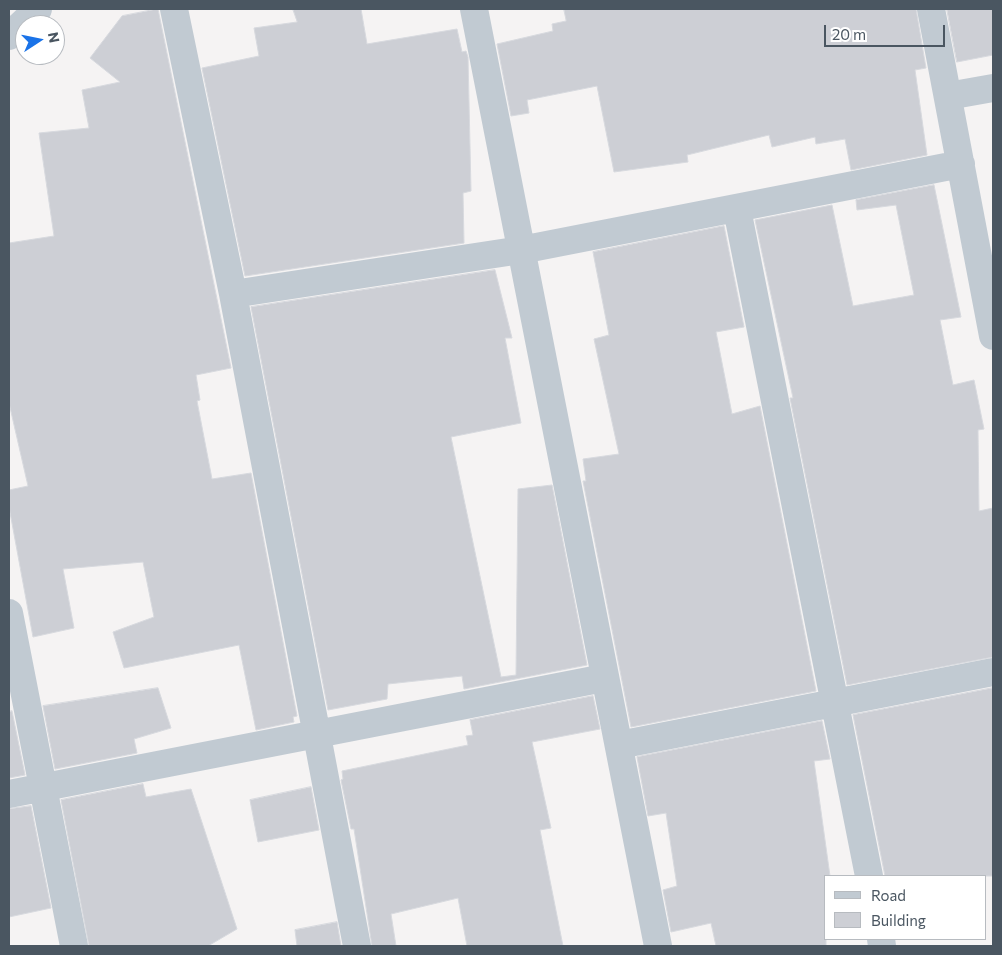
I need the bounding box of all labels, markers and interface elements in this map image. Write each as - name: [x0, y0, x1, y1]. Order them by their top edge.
- north arrow: [15, 15, 65, 65]
- scale bar: [827, 15, 948, 47]
- text: 20 m: [832, 25, 866, 43]
- text: N: [45, 30, 64, 44]
- legend: [824, 875, 987, 940]
- text: Road: [871, 886, 906, 904]
- text: Building: [871, 911, 926, 929]

